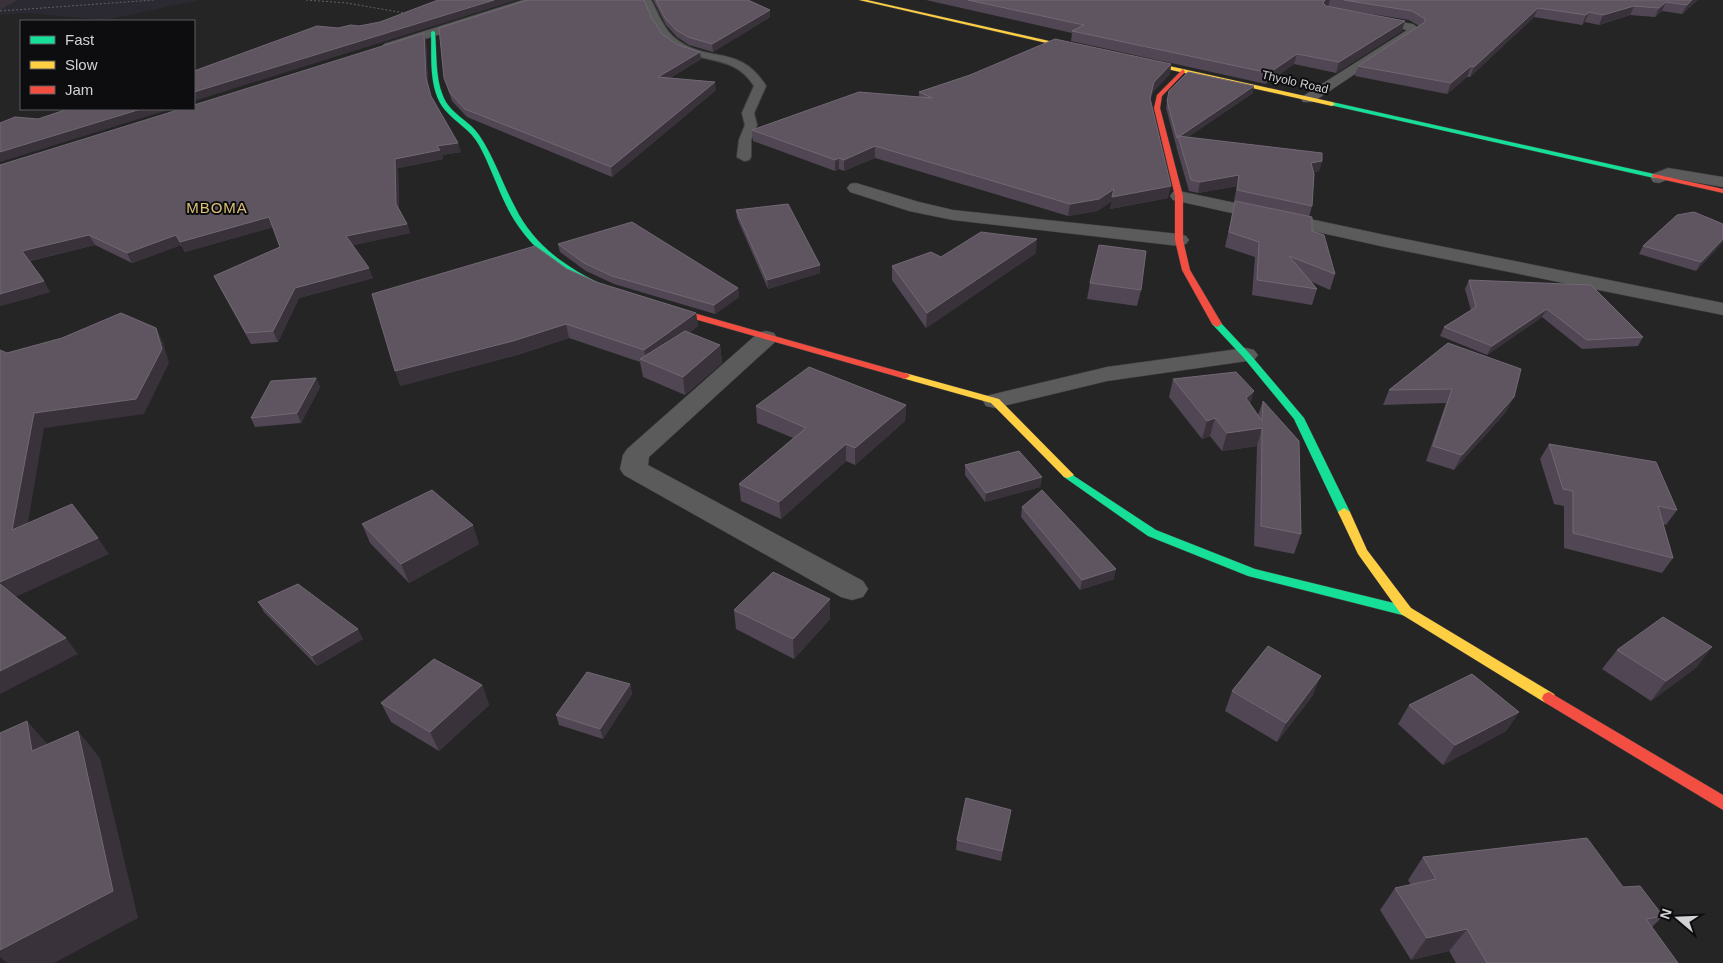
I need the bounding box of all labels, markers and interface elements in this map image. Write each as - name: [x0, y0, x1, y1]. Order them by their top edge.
- legend: [20, 20, 195, 110]
- text: Fast: [65, 31, 95, 48]
- text: Slow: [65, 56, 98, 73]
- street label: Thyolo Road: [1260, 68, 1330, 96]
- text: Jam: [65, 81, 93, 98]
- district label: MBOMA: [186, 199, 248, 216]
- north arrow: [1653, 893, 1703, 943]
- text: N: [1656, 906, 1675, 921]

